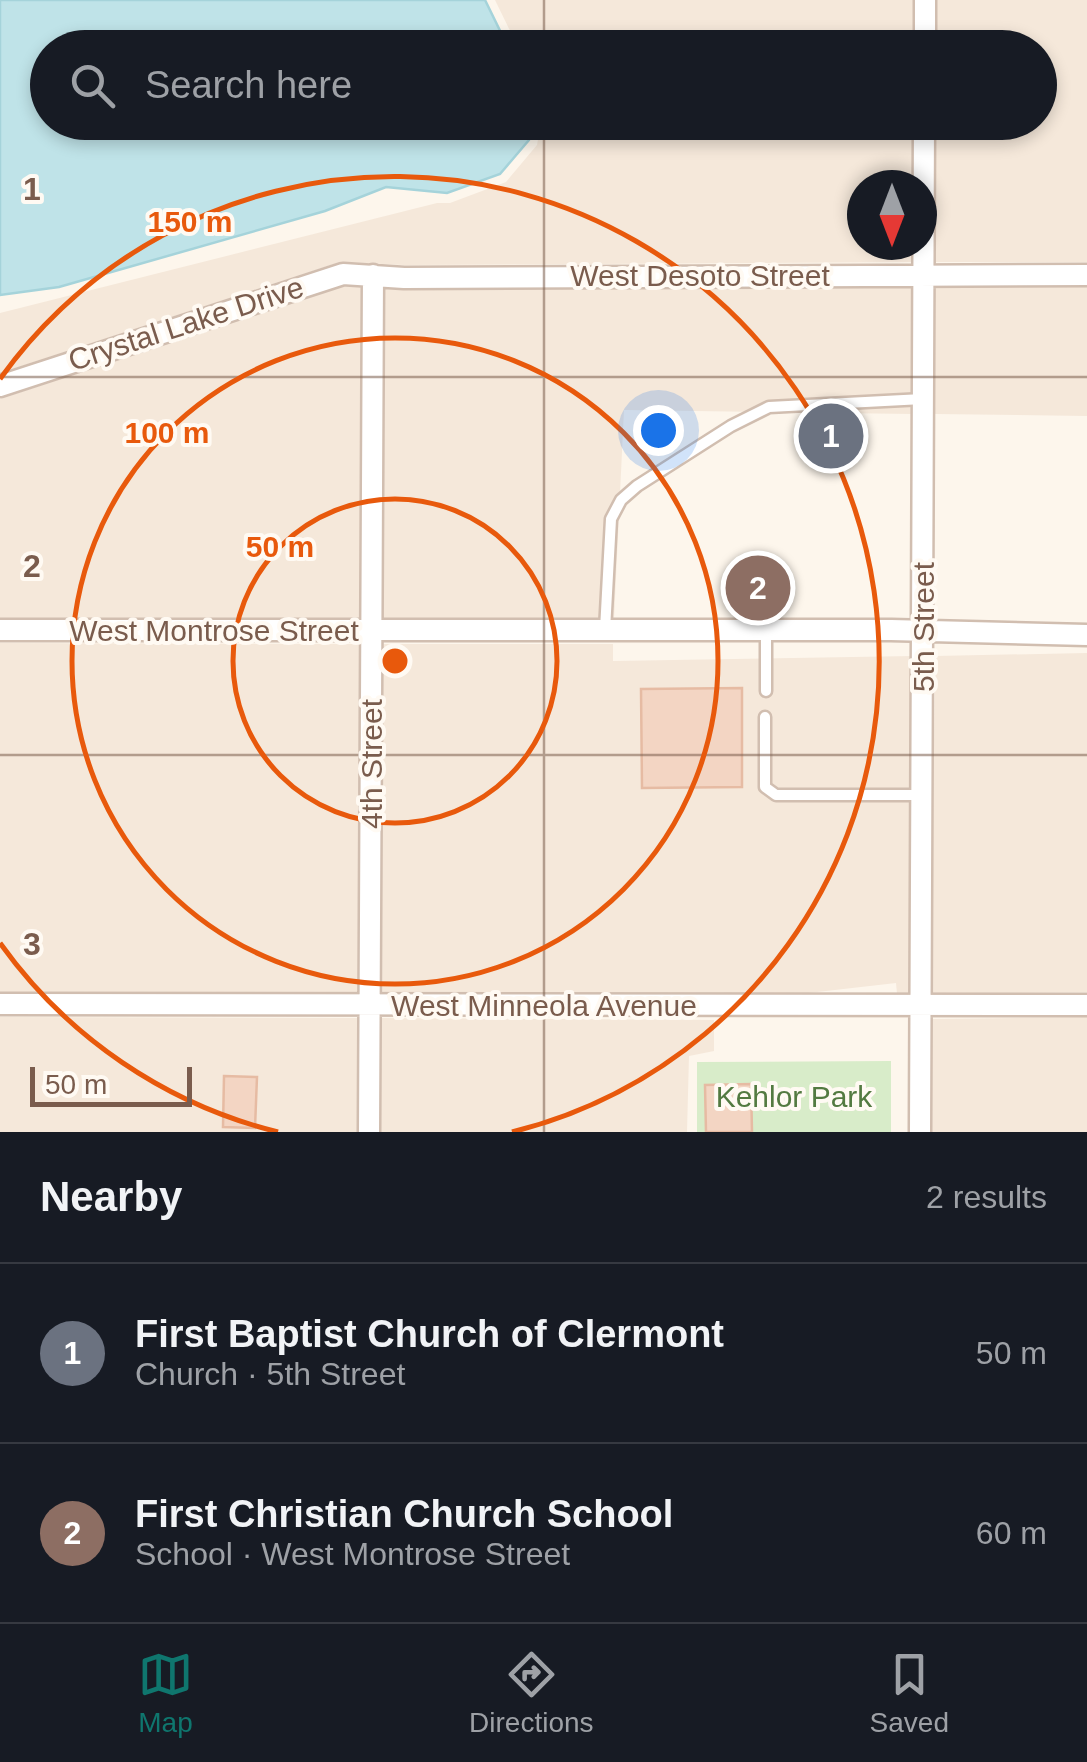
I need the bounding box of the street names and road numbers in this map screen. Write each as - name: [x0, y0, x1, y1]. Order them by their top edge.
- street label: West Desoto Street: [570, 259, 830, 292]
- street label: Crystal Lake Drive: [64, 270, 307, 377]
- street label: 5th Street: [907, 561, 940, 692]
- street label: West Montrose Street: [69, 614, 359, 647]
- street label: 4th Street: [355, 698, 388, 829]
- street label: West Minneola Avenue: [391, 989, 697, 1022]

